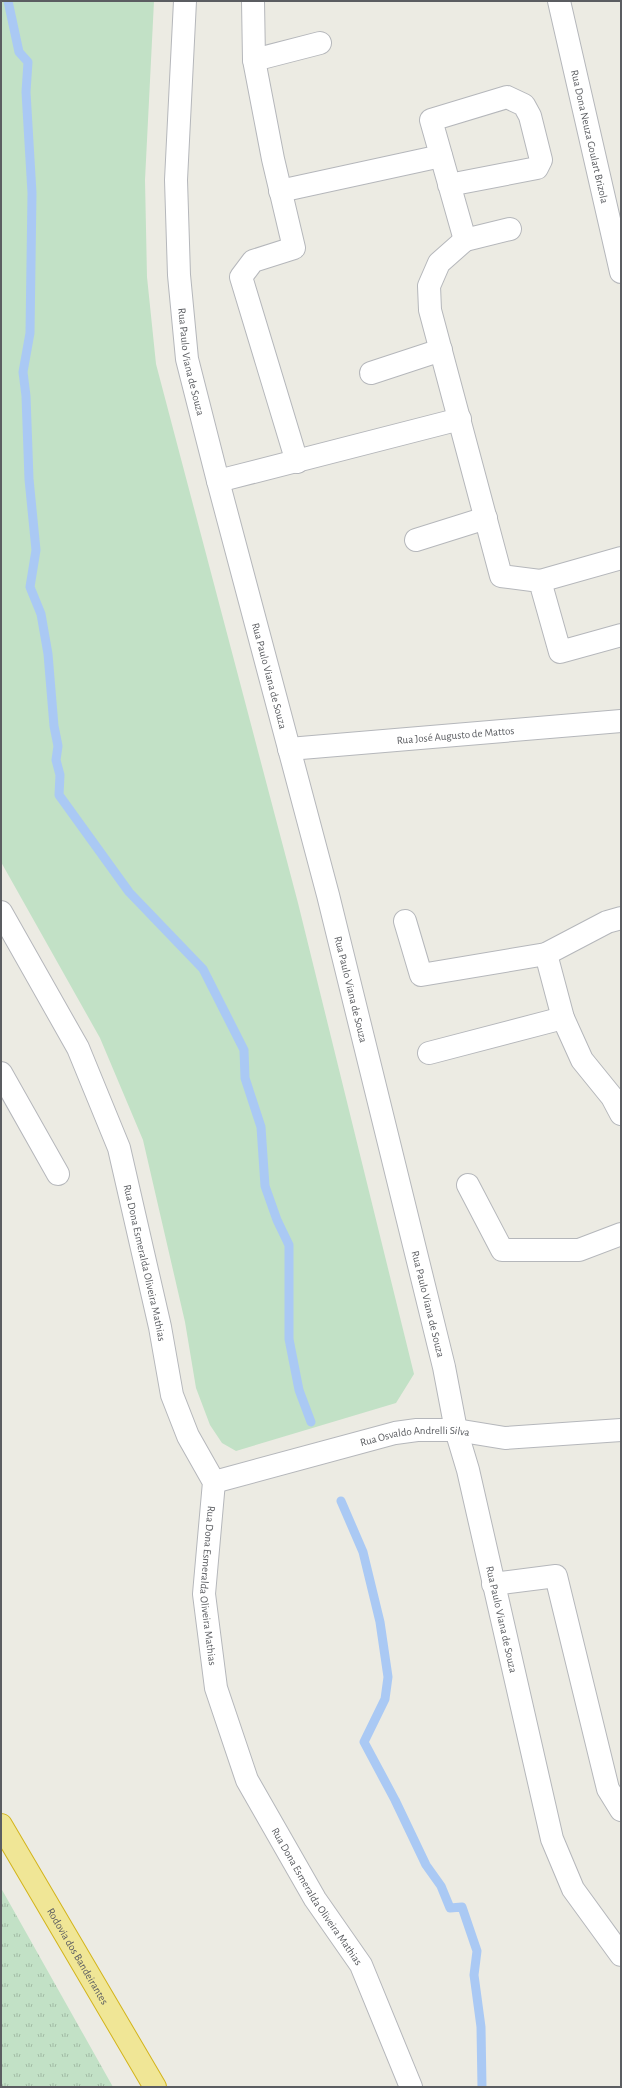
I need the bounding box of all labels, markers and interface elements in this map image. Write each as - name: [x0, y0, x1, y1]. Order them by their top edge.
- street label: Rua Dona Neuza Goulart Brizola: [569, 69, 610, 204]
- street label: Rua Paulo Viana de Souza: [176, 307, 206, 417]
- street label: Rua Paulo Viana de Souza: [250, 622, 289, 730]
- street label: Rua José Augusto de Mattos: [396, 725, 515, 746]
- street label: Rua Paulo Viana de Souza: [332, 935, 369, 1044]
- street label: Rua Dona Esmeralda Oliveira Mathias: [122, 1183, 167, 1342]
- street label: Rua Paulo Viana de Souza: [410, 1250, 446, 1358]
- street label: Rua Osvaldo Andrelli Silva: [359, 1425, 470, 1448]
- street label: Rua Dona Esmeralda Oliveira Mathias: [198, 1505, 218, 1666]
- street label: Rua Paulo Viana de Souza: [484, 1565, 519, 1674]
- street label: Rua Dona Esmeralda Oliveira Mathias: [269, 1826, 364, 1967]
- street label: Rodovia dos Bandeirantes: [45, 1906, 110, 2007]

